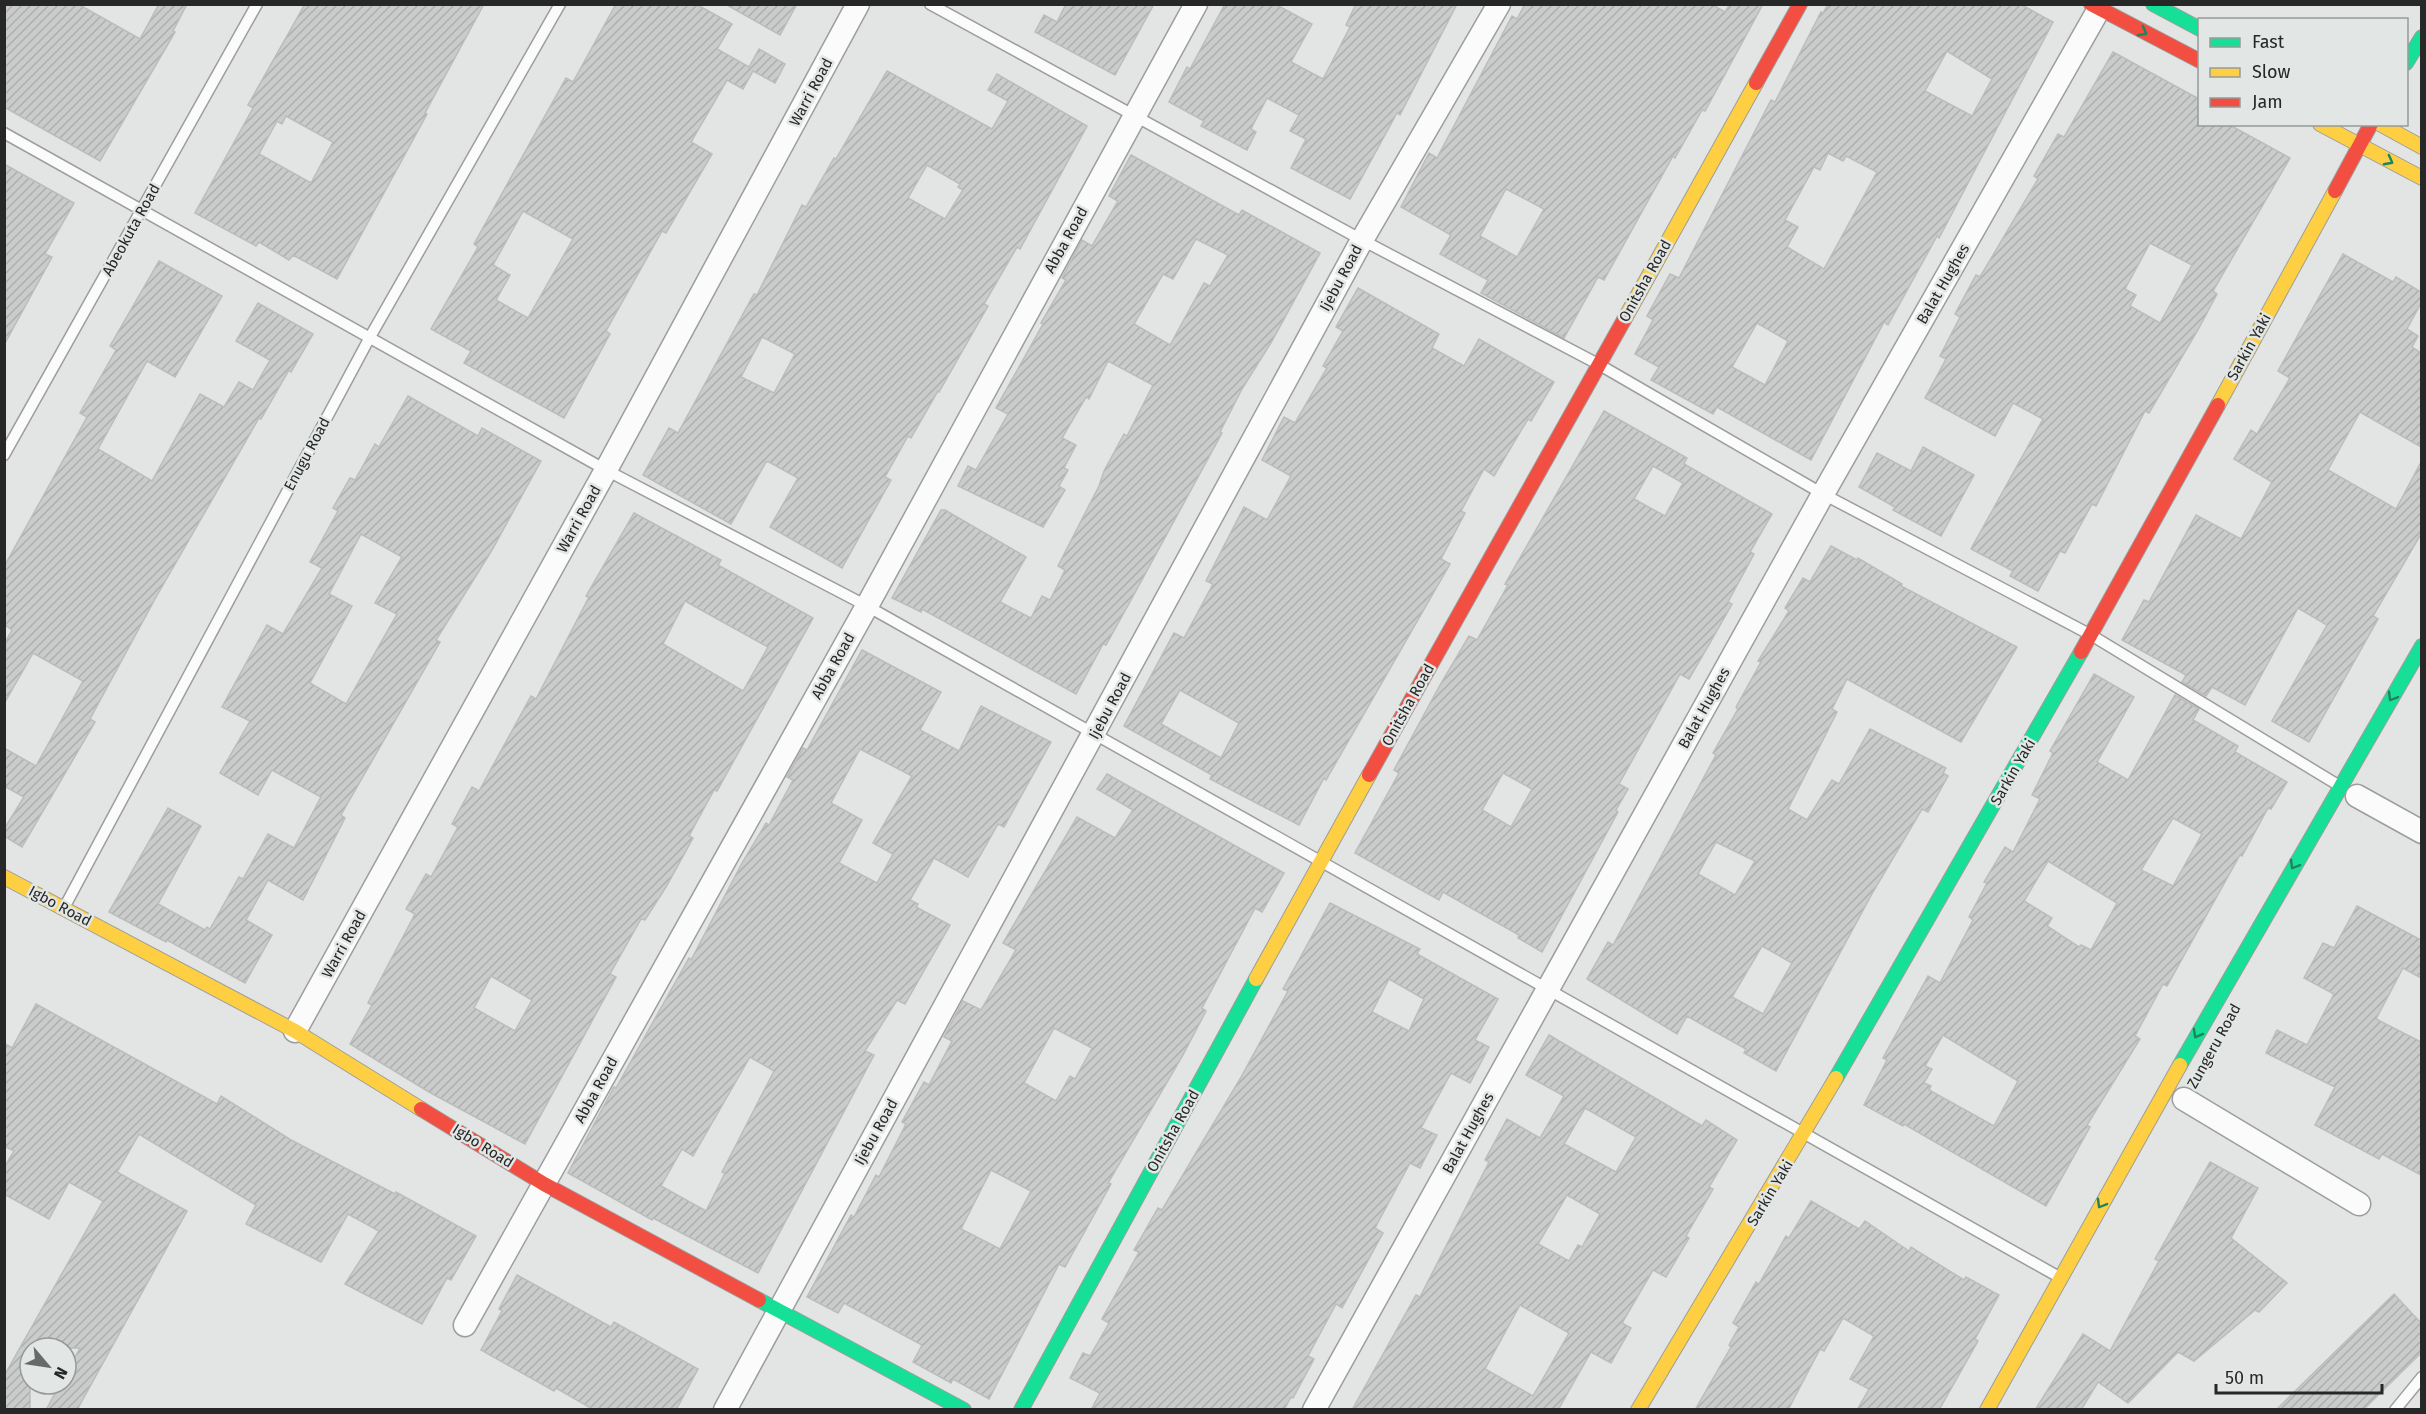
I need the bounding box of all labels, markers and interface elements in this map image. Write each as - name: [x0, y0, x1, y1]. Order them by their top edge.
- legend: [2198, 18, 2408, 126]
- one-way arrow: [2136, 25, 2147, 36]
- text: Fast: [2252, 31, 2285, 53]
- street label: Warri Road: [786, 55, 836, 129]
- text: Slow: [2252, 61, 2291, 83]
- text: Jam: [2252, 91, 2283, 113]
- one-way arrow: [2383, 154, 2394, 165]
- street label: Abeokuta Road: [98, 181, 164, 279]
- street label: Abba Road: [1040, 204, 1092, 276]
- street label: Onitsha Road: [1615, 237, 1675, 325]
- street label: Balat Hughes: [1913, 241, 1973, 327]
- street label: Ijebu Road: [1316, 242, 1366, 314]
- street label: Sarkin Yaki: [2223, 310, 2275, 384]
- street label: Enugu Road: [280, 414, 334, 494]
- street label: Warri Road: [553, 482, 605, 556]
- street label: Abba Road: [807, 630, 859, 702]
- street label: Onitsha Road: [1378, 661, 1438, 749]
- street label: Balat Hughes: [1674, 664, 1734, 752]
- street label: Ijebu Road: [1085, 670, 1135, 742]
- one-way arrow: [2388, 691, 2399, 701]
- street label: Sarkin Yaki: [1987, 735, 2039, 809]
- one-way arrow: [2289, 859, 2301, 869]
- street label: Igbo Road: [26, 882, 94, 930]
- street label: Warri Road: [318, 907, 370, 981]
- street label: Zungeru Road: [2183, 1001, 2245, 1091]
- one-way arrow: [2193, 1028, 2204, 1039]
- street label: Abba Road: [570, 1054, 622, 1126]
- street label: Onitsha Road: [1143, 1087, 1203, 1175]
- street label: Balat Hughes: [1438, 1089, 1498, 1177]
- street label: Ijebu Road: [850, 1096, 902, 1168]
- street label: Igbo Road: [449, 1120, 517, 1172]
- street label: Sarkin Yaki: [1743, 1157, 1797, 1229]
- one-way arrow: [2096, 1198, 2108, 1208]
- north arrow: [18, 1336, 78, 1396]
- scale bar: [2216, 1357, 2382, 1395]
- text: N: [50, 1364, 72, 1382]
- text: 50 m: [2225, 1367, 2264, 1389]

